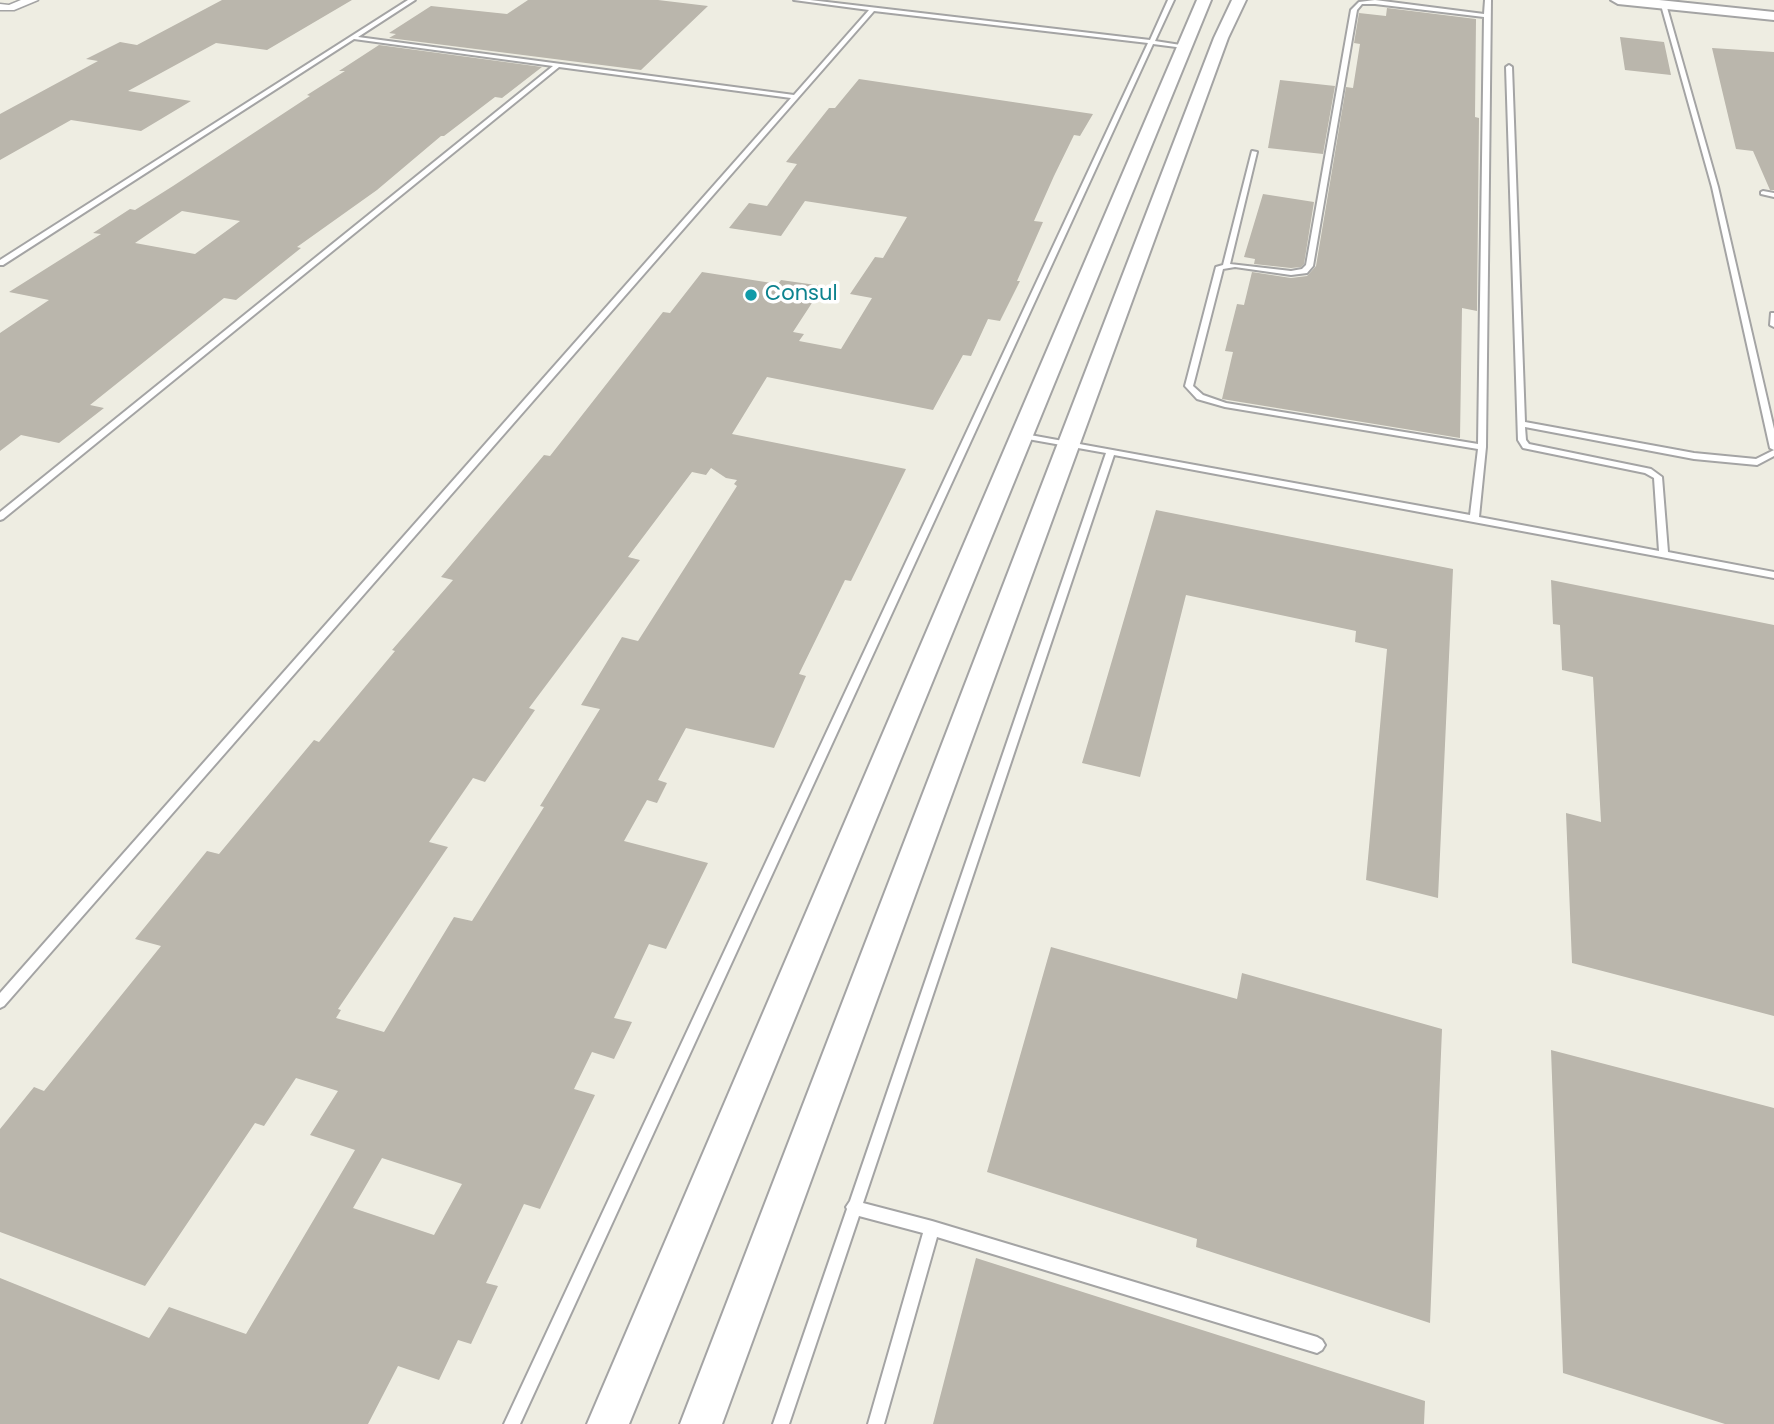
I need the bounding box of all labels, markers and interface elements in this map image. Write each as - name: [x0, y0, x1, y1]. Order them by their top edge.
- place label: Consul: [765, 282, 838, 308]
- marker: Consul: [743, 287, 759, 303]

